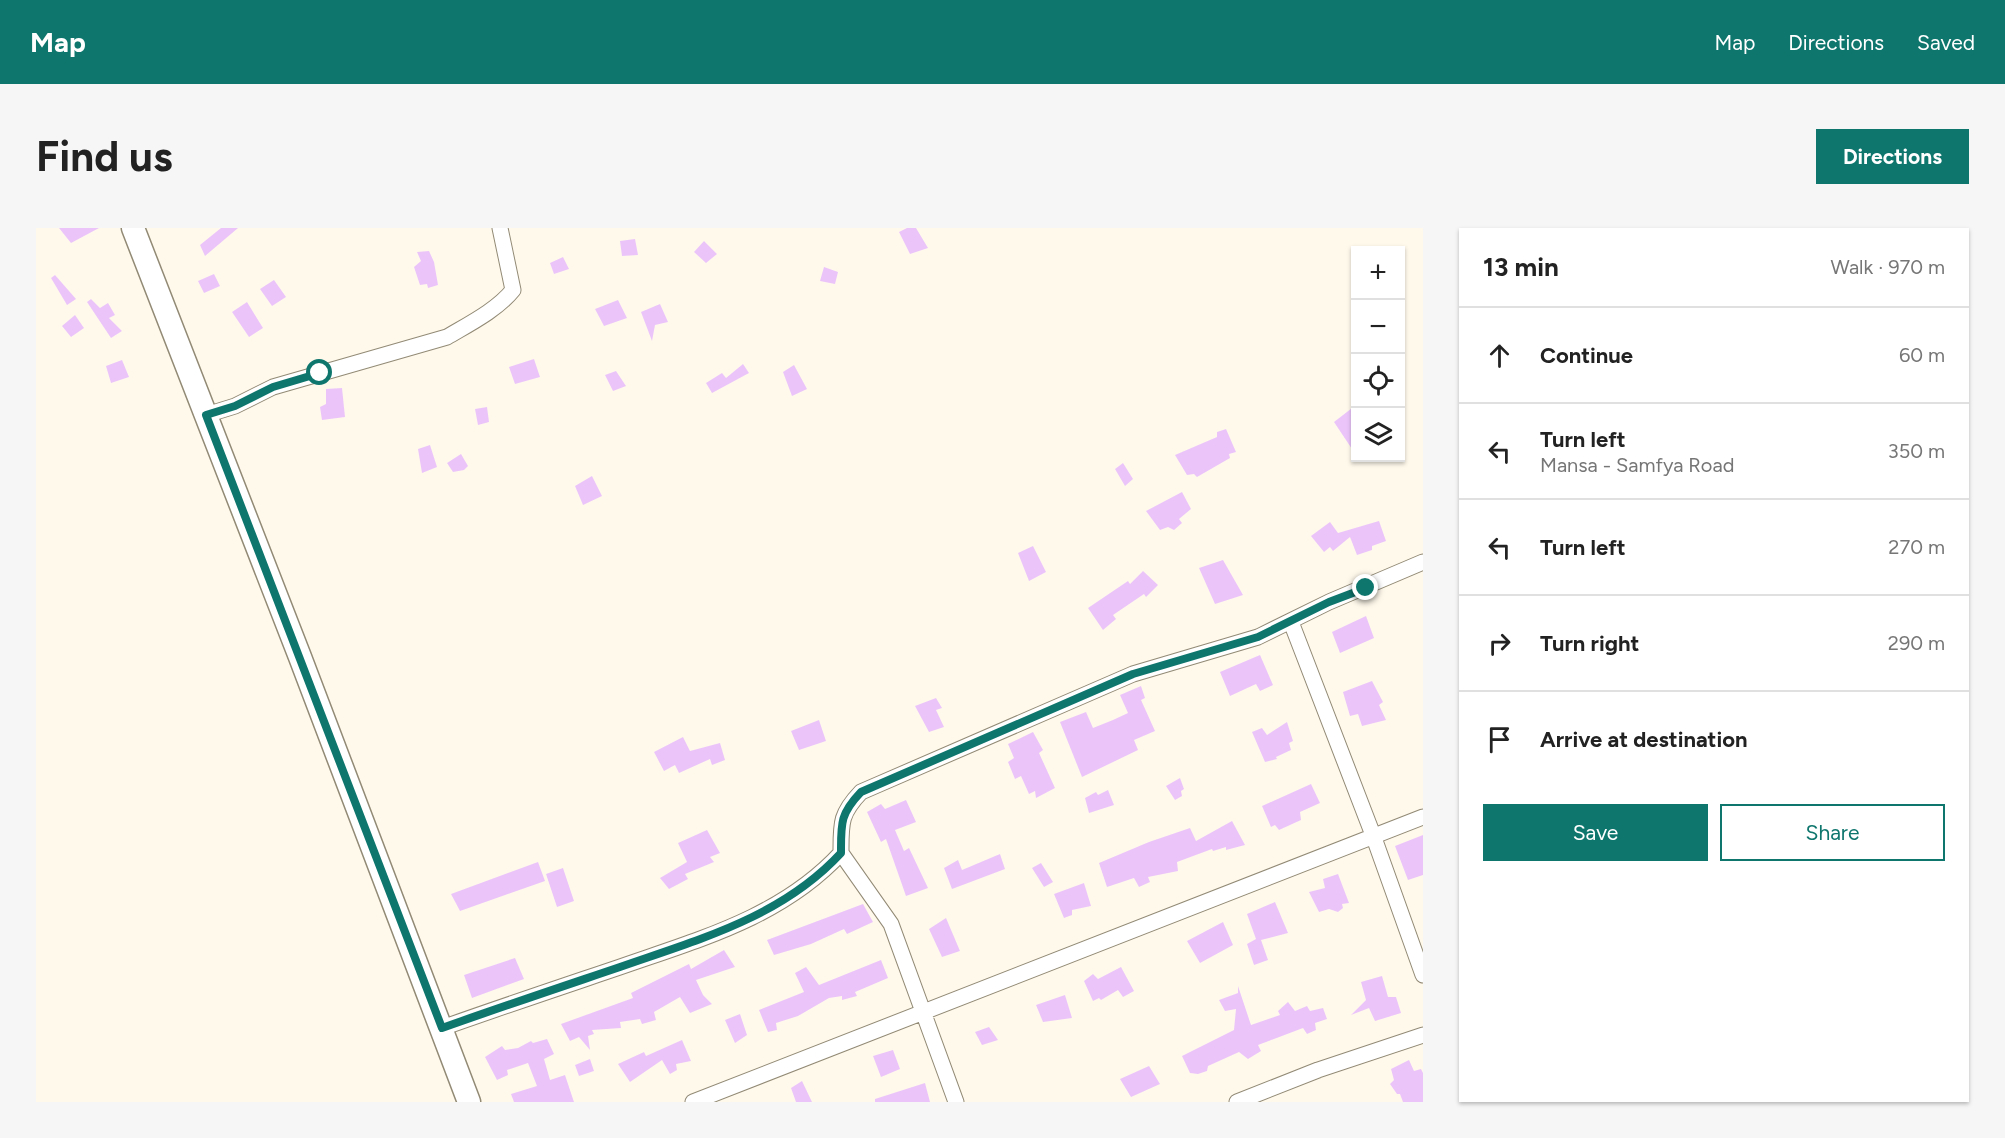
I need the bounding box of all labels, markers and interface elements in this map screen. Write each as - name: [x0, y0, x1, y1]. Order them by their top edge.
- text: Map: [30, 25, 86, 59]
- text: Map: [1714, 30, 1755, 55]
- text: Directions: [1788, 30, 1884, 55]
- text: Saved: [1917, 30, 1975, 55]
- button: Directions: [1816, 129, 1969, 184]
- text: Find us: [36, 131, 173, 182]
- map controls: [1351, 246, 1405, 462]
- button: +: [1351, 246, 1405, 300]
- text: 13 min: [1483, 251, 1559, 283]
- text: Walk · 970 m: [1831, 255, 1945, 279]
- button: −: [1351, 300, 1405, 354]
- icon: ahead: [1483, 339, 1516, 372]
- text: Continue: [1540, 342, 1633, 369]
- text: 60 m: [1899, 343, 1945, 367]
- button: locate: [1351, 354, 1405, 408]
- route start: [306, 359, 332, 385]
- button: layers: [1351, 408, 1405, 462]
- text: Turn left: [1540, 426, 1626, 453]
- icon: left: [1483, 435, 1516, 468]
- text: 350 m: [1888, 439, 1945, 463]
- text: Mansa - Samfya Road: [1540, 453, 1734, 477]
- icon: left: [1483, 531, 1516, 564]
- text: Turn left: [1540, 534, 1626, 561]
- text: 270 m: [1888, 535, 1945, 559]
- route end: [1352, 574, 1378, 600]
- icon: right: [1483, 627, 1516, 660]
- text: Turn right: [1540, 630, 1639, 657]
- text: 290 m: [1888, 631, 1945, 655]
- icon: arrive: [1483, 723, 1516, 756]
- text: Arrive at destination: [1540, 726, 1748, 753]
- button: Save: [1483, 804, 1708, 861]
- button: Share: [1720, 804, 1945, 861]

